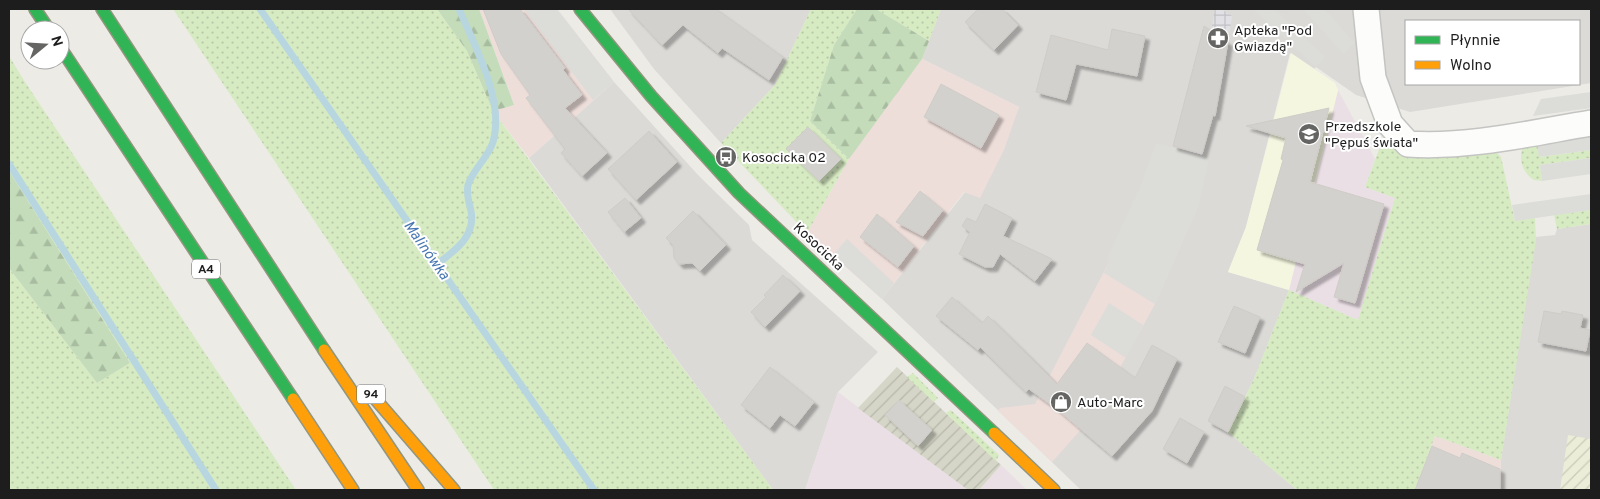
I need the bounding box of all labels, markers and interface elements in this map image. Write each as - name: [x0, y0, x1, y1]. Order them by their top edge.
- north arrow: [20, 20, 70, 70]
- legend: [1405, 20, 1580, 85]
- place label: Apteka "Pod Gwiazdą": [1234, 23, 1312, 56]
- pharmacy icon: Apteka "Pod Gwiazdą": [1206, 26, 1230, 50]
- text: Płynnie: [1450, 32, 1500, 51]
- text: N: [46, 34, 66, 49]
- text: Wolno: [1450, 57, 1492, 76]
- place label: Przedszkole "Pępuś świata": [1325, 119, 1418, 152]
- school or university icon: Przedszkole "Pępuś świata": [1297, 122, 1321, 146]
- bus stop icon: Kosocicka 02: [714, 145, 738, 169]
- place label: Kosocicka 02: [742, 150, 826, 167]
- water label: Malinówka: [399, 218, 453, 284]
- street label: Kosocicka: [789, 219, 847, 275]
- road number: A4: [192, 260, 220, 278]
- road number: 94: [357, 384, 385, 404]
- shop icon: Auto-Marc: [1049, 390, 1073, 414]
- place label: Auto-Marc: [1077, 395, 1143, 412]

